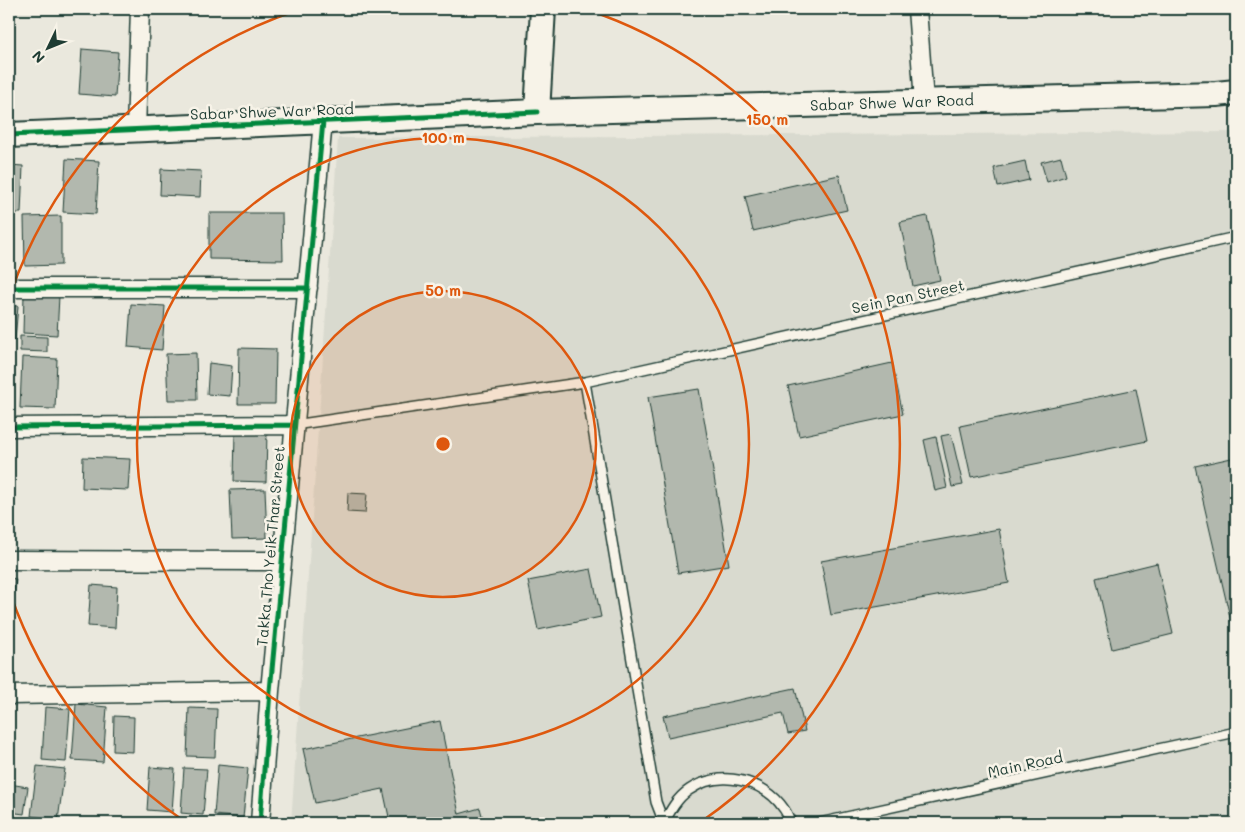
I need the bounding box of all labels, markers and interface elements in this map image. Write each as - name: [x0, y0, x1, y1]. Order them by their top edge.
- north arrow: [22, 22, 72, 72]
- text: N: [28, 47, 49, 68]
- street label: Sabar Shwe War Road: [810, 89, 974, 115]
- street label: Sabar Shwe War Road: [190, 98, 354, 124]
- text: 150 m: [746, 109, 788, 129]
- text: 100 m: [421, 127, 465, 147]
- street label: Sein Pan Street: [850, 274, 966, 318]
- text: 50 m: [425, 280, 461, 300]
- centre of rings: [434, 435, 452, 453]
- street label: Takka Tho Yeik Thar Street: [251, 445, 289, 647]
- street label: Main Road: [986, 746, 1064, 782]

